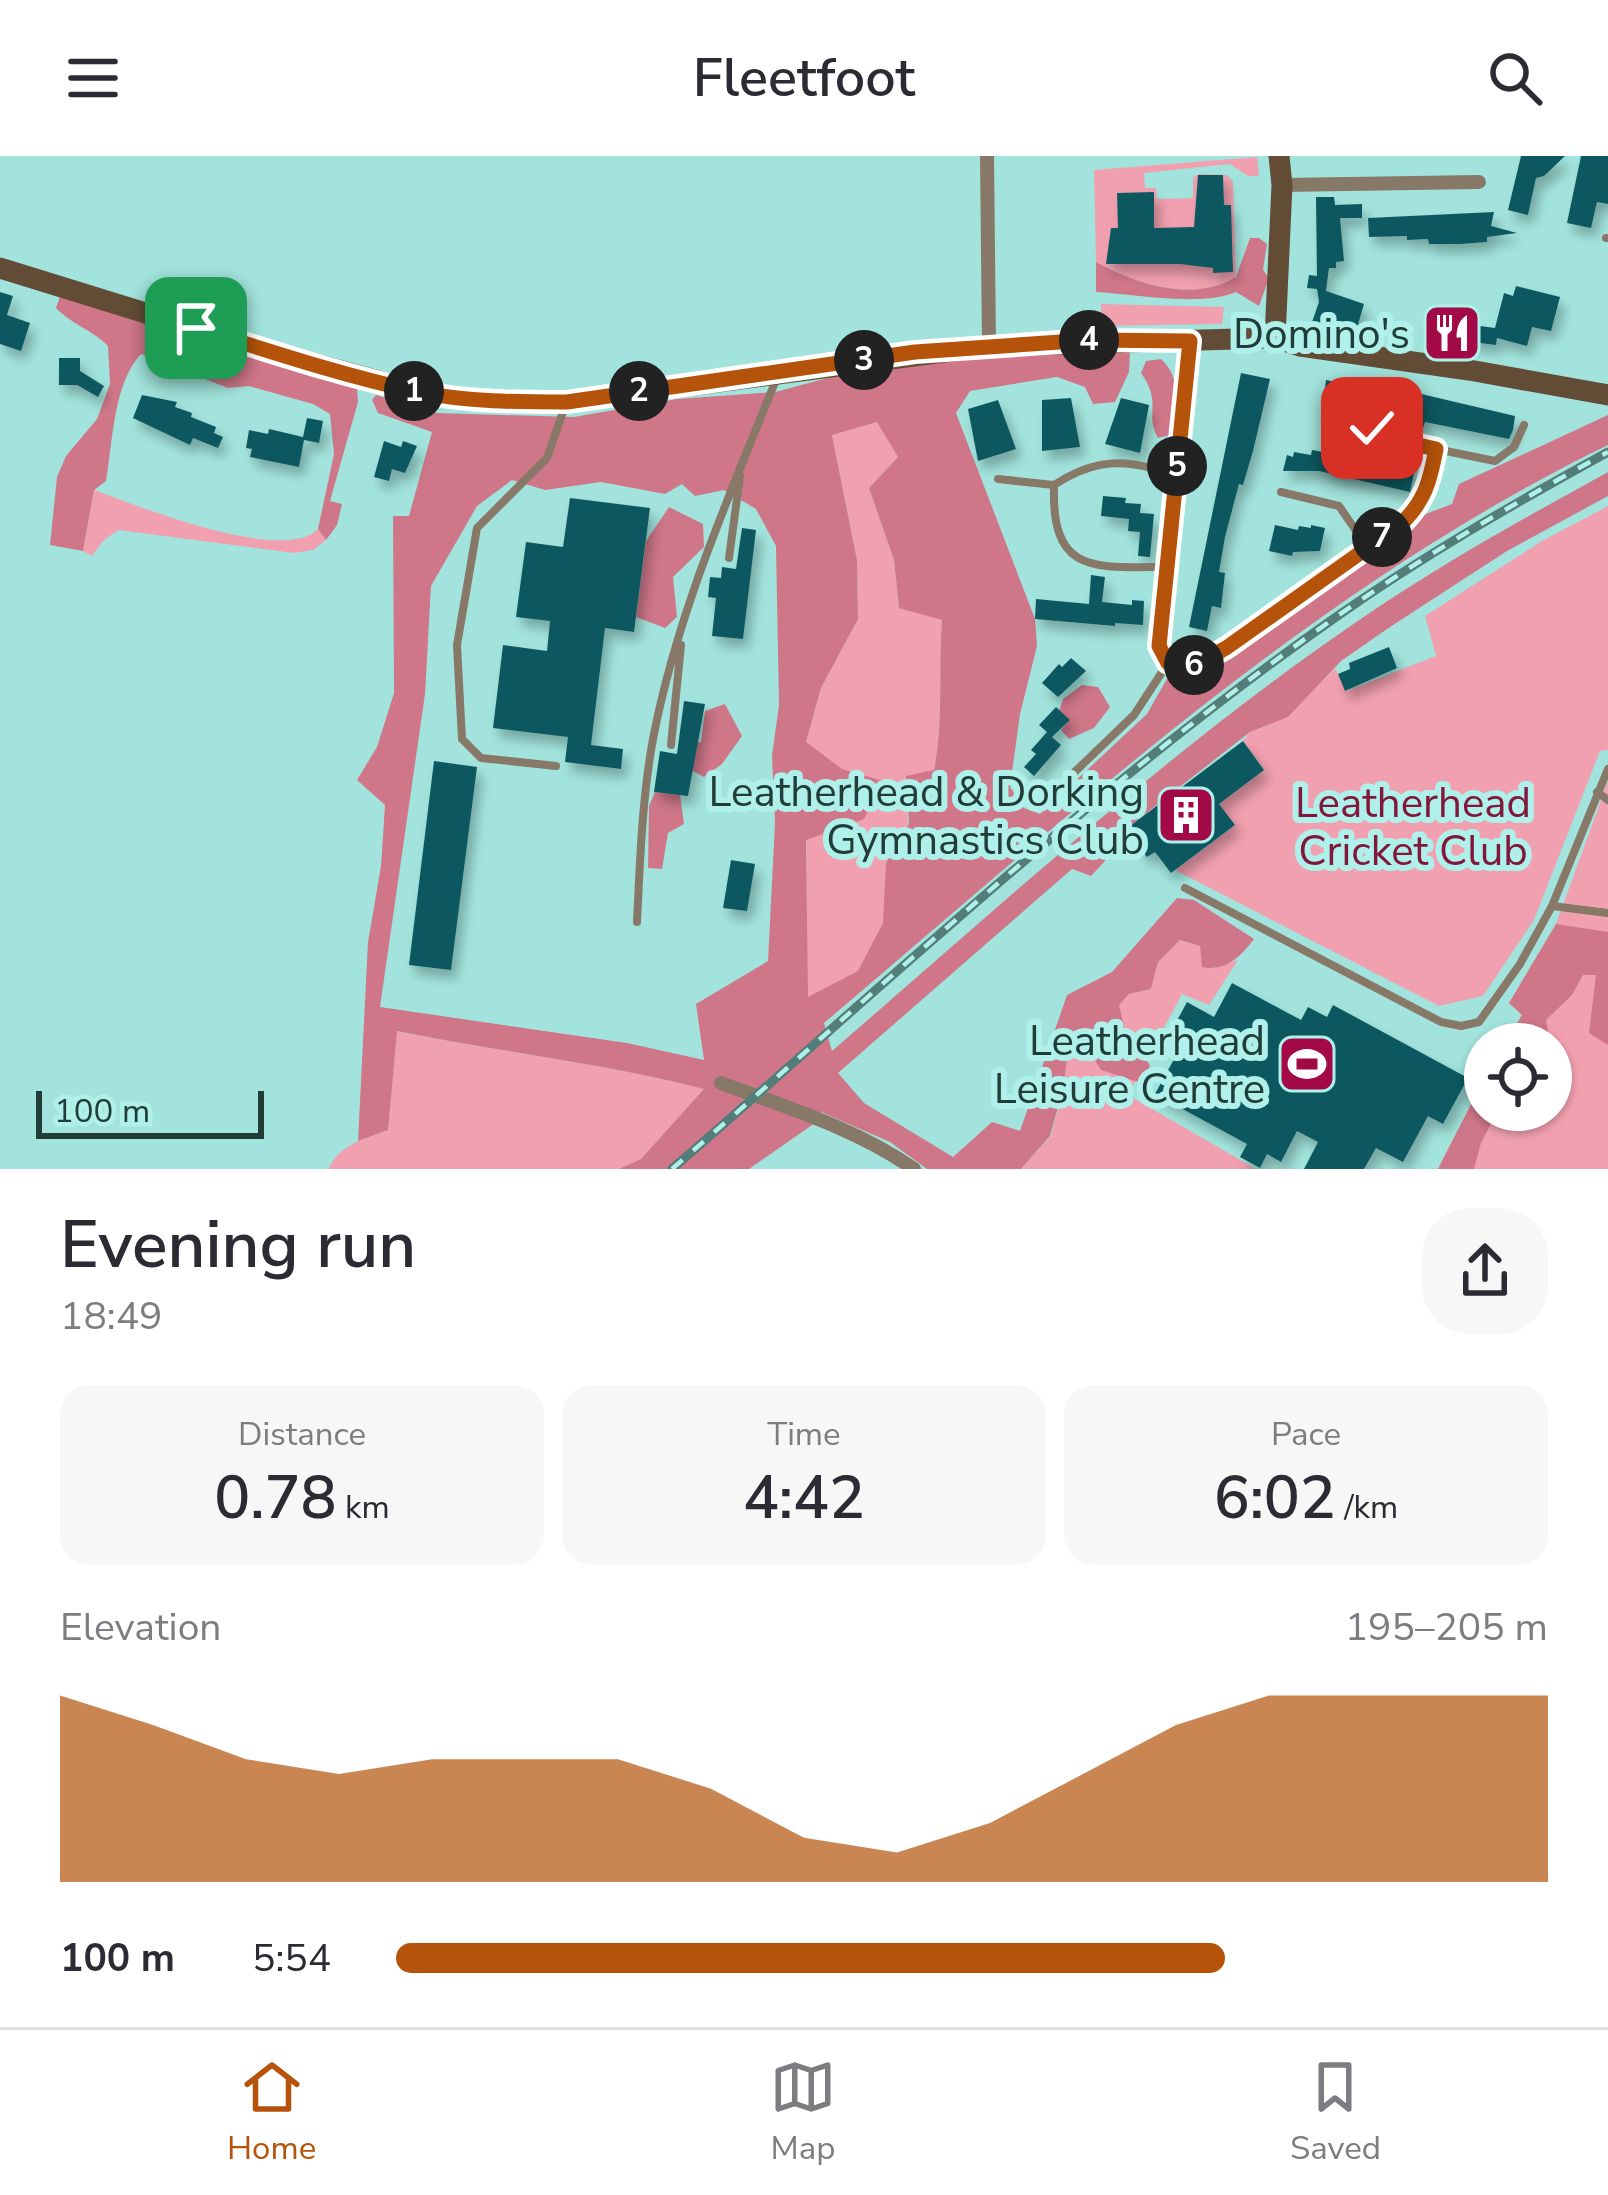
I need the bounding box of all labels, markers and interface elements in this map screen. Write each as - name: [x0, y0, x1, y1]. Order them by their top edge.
- text: Fleetfoot: [693, 41, 915, 115]
- icon: menu: [60, 45, 126, 111]
- icon: search: [1482, 45, 1548, 111]
- pin: [145, 277, 247, 379]
- icon: arrive: [163, 295, 229, 361]
- restaurant icon: Domino's: [1421, 302, 1483, 364]
- place label: Domino's: [1233, 306, 1410, 363]
- pin: 4: [1059, 310, 1119, 370]
- text: 4: [1079, 317, 1099, 362]
- pin: 3: [834, 330, 894, 390]
- text: 3: [854, 337, 874, 382]
- pin: 1: [384, 361, 444, 421]
- pin: 2: [609, 361, 669, 421]
- text: 1: [404, 368, 424, 413]
- text: 2: [629, 368, 649, 413]
- pin: [1321, 377, 1423, 479]
- icon: check: [1339, 395, 1405, 461]
- pin: 5: [1147, 436, 1207, 496]
- text: 5: [1167, 443, 1187, 488]
- pin: 7: [1352, 507, 1412, 567]
- text: 7: [1372, 514, 1392, 559]
- pin: 6: [1164, 635, 1224, 695]
- text: 6: [1184, 642, 1204, 687]
- place label: Leatherhead & Dorking Gymnastics Club: [708, 764, 1144, 869]
- park label: Leatherhead Cricket Club: [1295, 775, 1531, 880]
- building icon: Leatherhead & Dorking Gymnastics Club: [1155, 784, 1217, 846]
- place label: Leatherhead Leisure Centre: [994, 1013, 1265, 1118]
- map controls: [1464, 1023, 1572, 1131]
- button: locate: [1464, 1023, 1572, 1131]
- sports icon: Leatherhead Leisure Centre: [1276, 1033, 1338, 1095]
- scale bar: [36, 1085, 264, 1138]
- text: 100 m: [54, 1089, 150, 1134]
- text: Evening run: [60, 1200, 416, 1290]
- button: share: [1422, 1208, 1548, 1334]
- text: 18:49: [60, 1290, 163, 1343]
- text: Distance: [238, 1412, 366, 1457]
- text: Time: [767, 1412, 841, 1457]
- text: Pace: [1271, 1412, 1341, 1457]
- text: 0.78: [214, 1457, 337, 1539]
- text: 4:42: [743, 1457, 865, 1539]
- text: 6:02: [1214, 1457, 1336, 1539]
- text: km: [337, 1485, 390, 1530]
- text: /km: [1336, 1485, 1398, 1530]
- text: Elevation: [60, 1601, 221, 1654]
- text: 195–205 m: [1345, 1601, 1548, 1654]
- text: 100 m: [60, 1932, 175, 1985]
- text: 5:54: [252, 1932, 331, 1985]
- tab: Home: [227, 2054, 316, 2171]
- tab: Map: [770, 2054, 836, 2171]
- tab: Saved: [1290, 2054, 1381, 2171]

